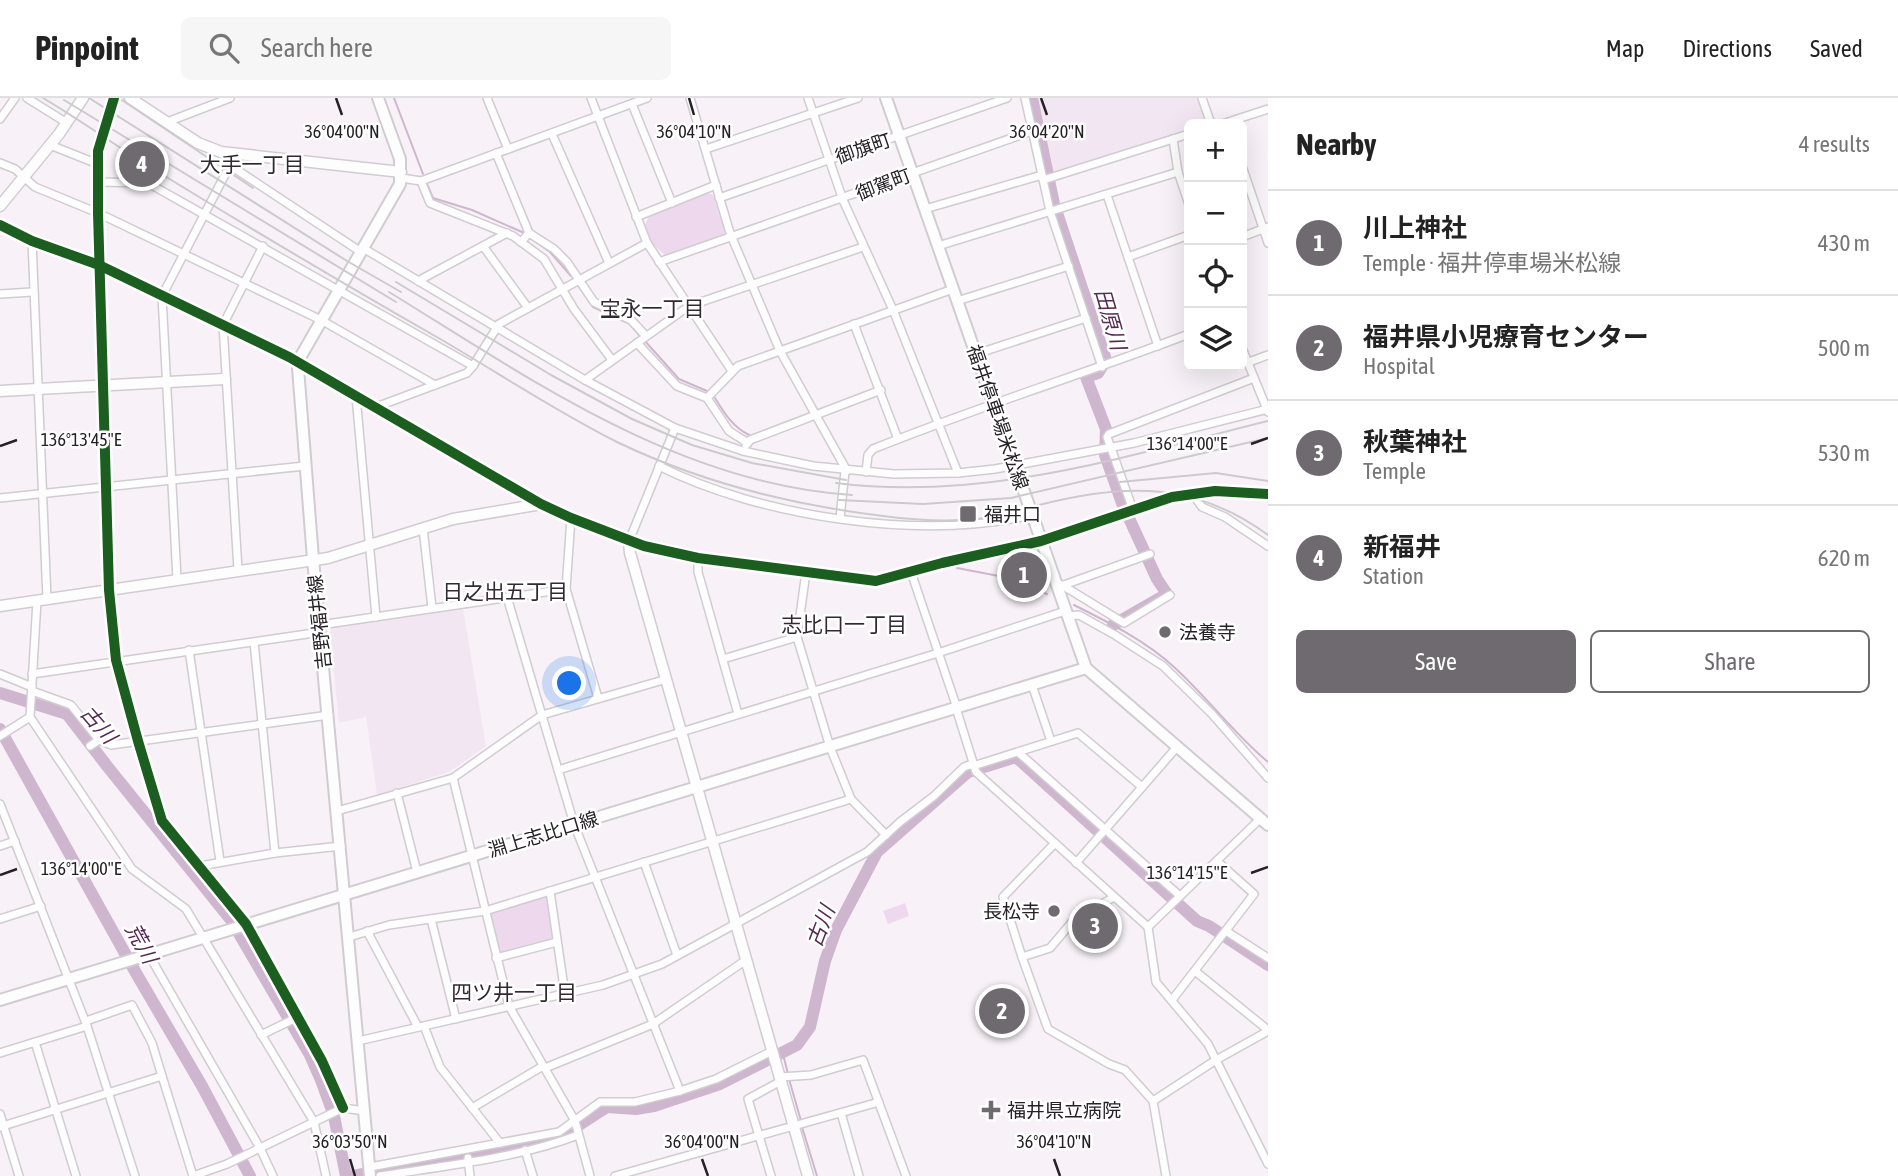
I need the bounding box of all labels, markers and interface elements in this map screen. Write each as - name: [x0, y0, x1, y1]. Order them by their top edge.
- search box: [181, 17, 671, 80]
- text: Pinpoint: [35, 29, 139, 67]
- icon: search: [205, 29, 243, 67]
- text: Search here: [261, 33, 373, 63]
- text: Map: [1606, 35, 1644, 62]
- text: Directions: [1682, 35, 1772, 62]
- text: Saved: [1810, 35, 1863, 62]
- map controls: [1184, 119, 1247, 371]
- button: +: [1184, 119, 1247, 182]
- text: 36°04'00"N: [304, 121, 380, 142]
- text: 36°04'10"N: [656, 121, 732, 142]
- text: 36°04'20"N: [1009, 121, 1085, 142]
- text: Nearby: [1296, 127, 1376, 161]
- street label: 御旗町: [832, 128, 894, 168]
- text: 4 results: [1799, 131, 1870, 157]
- pin: 4: [119, 138, 165, 190]
- district label: 大手一丁目: [200, 152, 305, 176]
- street label: 御駕町: [852, 164, 914, 204]
- button: −: [1184, 182, 1247, 245]
- text: 川上神社: [1363, 213, 1467, 243]
- text: 1: [1314, 230, 1324, 256]
- text: 430 m: [1818, 230, 1870, 256]
- button: locate: [1184, 245, 1247, 308]
- text: Temple · 福井停車場米松線: [1363, 250, 1621, 276]
- water label: 田原川: [1091, 285, 1132, 355]
- district label: 宝永一丁目: [600, 296, 705, 320]
- button: layers: [1184, 308, 1247, 371]
- text: 福井県小児療育センター: [1363, 322, 1649, 352]
- text: 2: [1314, 335, 1324, 361]
- text: 500 m: [1818, 335, 1870, 361]
- street label: 福井停車場米松線: [963, 342, 1033, 492]
- text: Hospital: [1363, 353, 1435, 379]
- text: 秋葉神社: [1363, 427, 1467, 457]
- text: 136°13'45"E: [41, 429, 122, 450]
- text: 136°14'00"E: [1147, 433, 1228, 454]
- text: 3: [1314, 440, 1324, 466]
- text: 530 m: [1818, 440, 1870, 466]
- text: Temple: [1363, 458, 1426, 484]
- place label: 福井口: [984, 503, 1041, 525]
- marker: 福井口: [958, 504, 978, 524]
- text: 新福井: [1363, 532, 1441, 562]
- text: 4: [1314, 545, 1324, 571]
- text: 620 m: [1818, 545, 1870, 571]
- pin: 1: [1001, 549, 1047, 601]
- text: Station: [1363, 563, 1424, 589]
- street label: 吉野福井線: [303, 574, 335, 670]
- district label: 日之出五丁目: [442, 579, 568, 603]
- district label: 志比口一丁目: [781, 612, 907, 636]
- place label: 法養寺: [1179, 621, 1236, 643]
- marker: 法養寺: [1157, 624, 1173, 640]
- button: Save: [1296, 630, 1576, 693]
- button: Share: [1590, 630, 1870, 693]
- your location: [552, 666, 586, 700]
- water label: 古川: [76, 700, 123, 749]
- street label: 淵上志比口線: [485, 807, 601, 861]
- text: 136°14'00"E: [41, 858, 122, 879]
- text: 136°14'15"E: [1147, 862, 1228, 883]
- water label: 古川: [801, 900, 839, 950]
- place label: 長松寺: [983, 900, 1040, 922]
- pin: 3: [1072, 900, 1118, 952]
- marker: 長松寺: [1046, 903, 1062, 919]
- water label: 荒川: [121, 919, 164, 969]
- district label: 四ツ井一丁目: [451, 980, 577, 1004]
- pin: 2: [979, 985, 1025, 1037]
- place label: 福井県立病院: [1007, 1099, 1121, 1121]
- marker: 福井県立病院: [981, 1100, 1001, 1120]
- text: 36°03'50"N: [312, 1131, 388, 1152]
- text: 36°04'00"N: [664, 1131, 740, 1152]
- text: 36°04'10"N: [1016, 1131, 1092, 1152]

